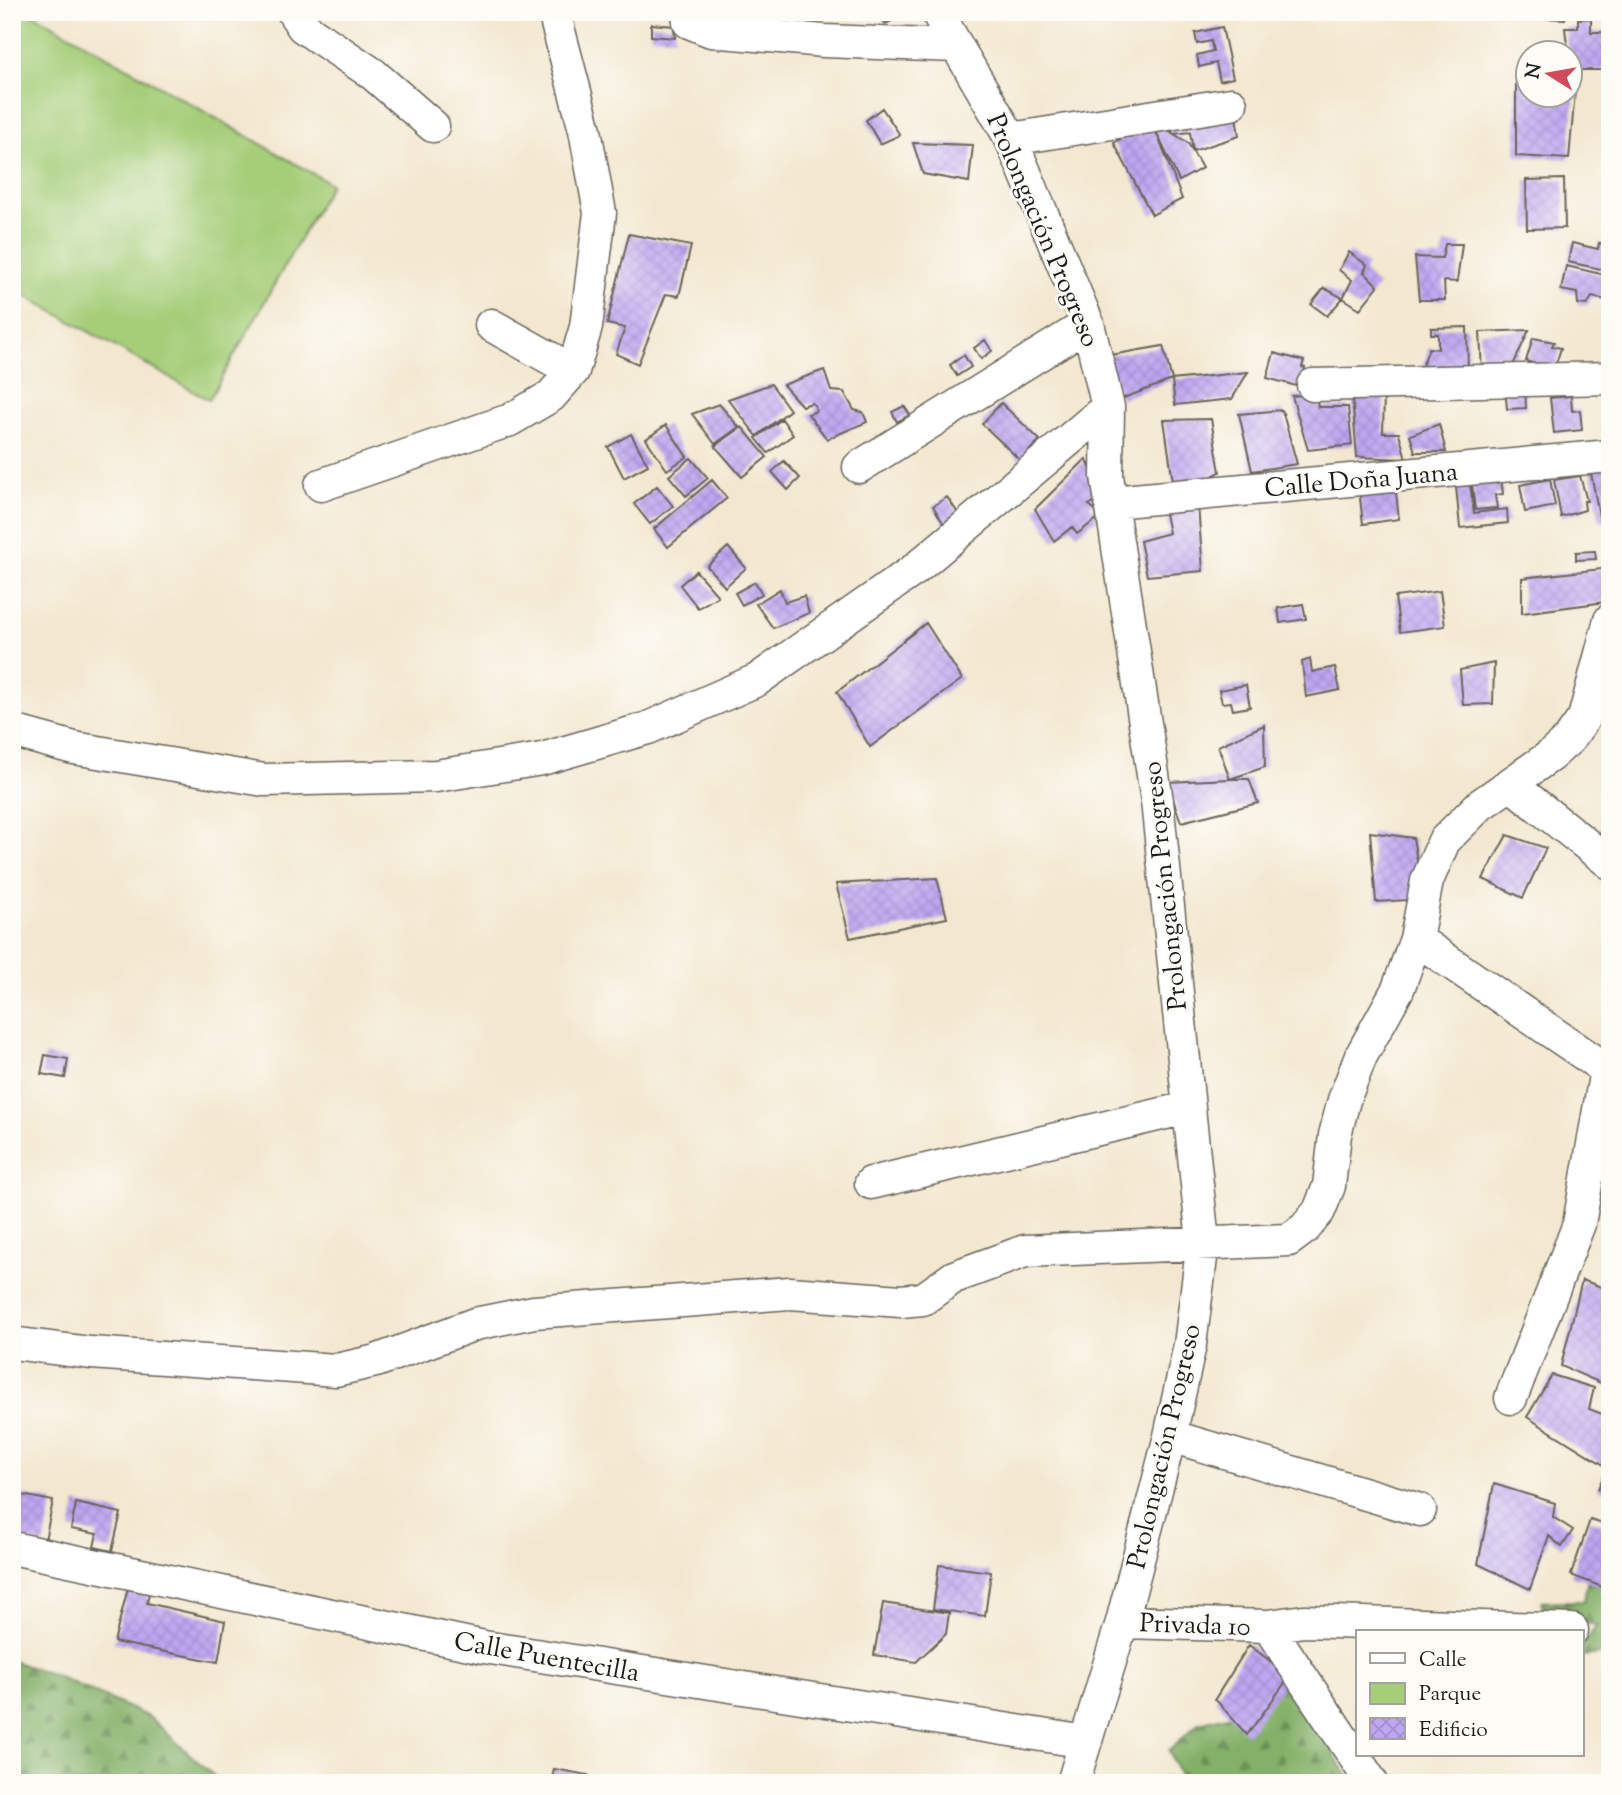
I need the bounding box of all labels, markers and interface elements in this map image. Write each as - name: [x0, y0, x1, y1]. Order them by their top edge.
- north arrow: [1514, 38, 1584, 108]
- text: N: [1520, 61, 1549, 81]
- street label: Prolongación Progreso: [976, 109, 1108, 353]
- street label: Calle Doña Juana: [1263, 455, 1459, 508]
- street label: Prolongación Progreso: [1135, 759, 1198, 1012]
- street label: Prolongación Progreso: [1119, 1321, 1212, 1573]
- street label: Privada 10: [1139, 1606, 1251, 1647]
- street label: Calle Puentecilla: [451, 1624, 642, 1693]
- legend: [1356, 1630, 1584, 1756]
- text: Calle: [1419, 1646, 1467, 1676]
- text: Parque: [1419, 1680, 1481, 1710]
- text: Edificio: [1419, 1716, 1488, 1746]

